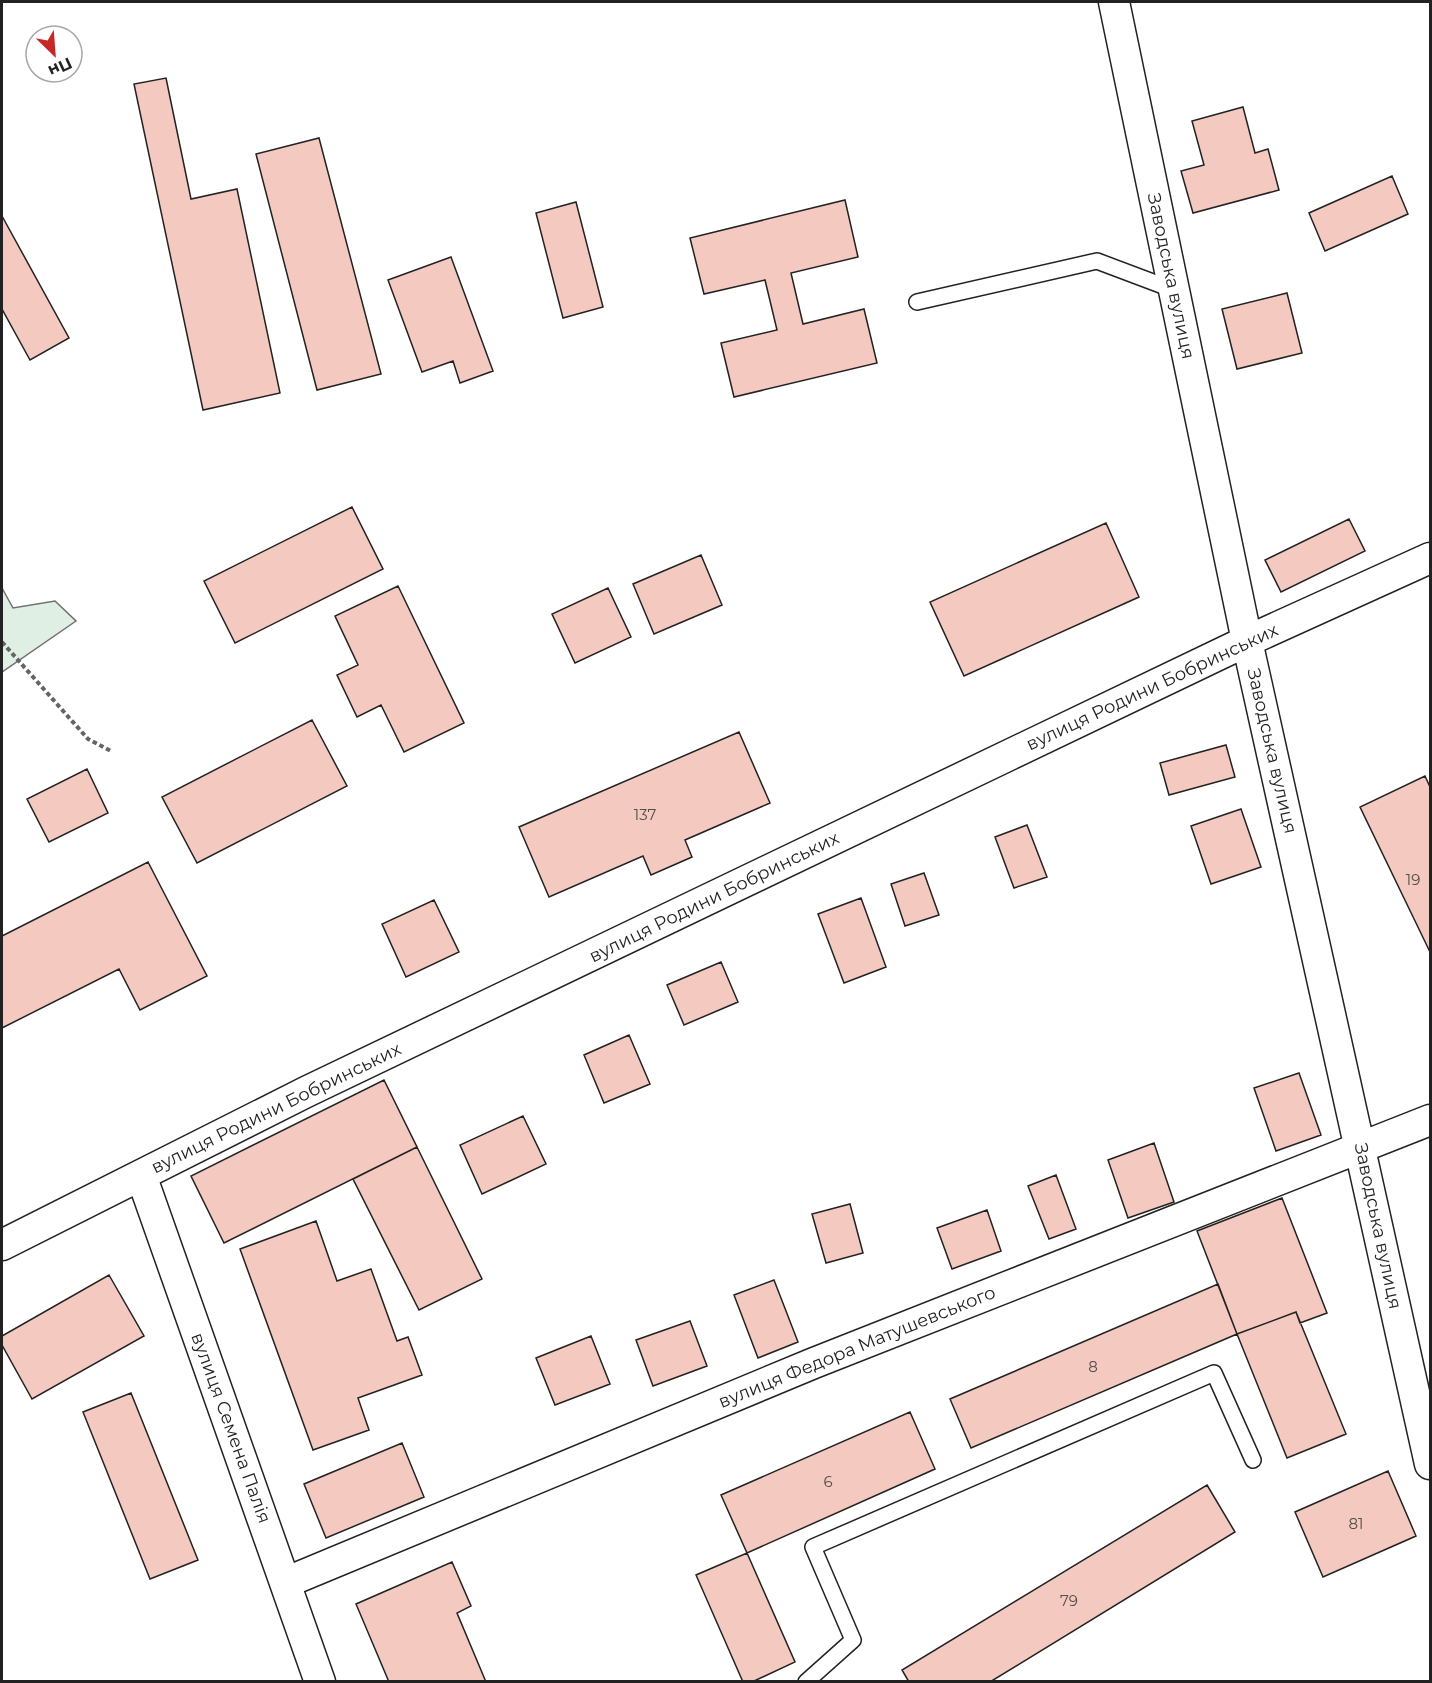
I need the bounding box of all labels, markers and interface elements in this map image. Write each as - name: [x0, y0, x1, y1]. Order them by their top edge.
- north arrow: [24, 24, 84, 84]
- text: Пн: [45, 53, 75, 81]
- street label: Заводська вулиця: [1143, 191, 1199, 361]
- street label: вулиця Родини Бобринських: [1023, 619, 1282, 755]
- street label: Заводська вулиця: [1242, 666, 1302, 836]
- house number: 137: [634, 805, 656, 824]
- street label: вулиця Родини Бобринських: [585, 827, 843, 967]
- house number: 19: [1406, 870, 1420, 889]
- street label: вулиця Родини Бобринських: [147, 1038, 405, 1178]
- street label: Заводська вулиця: [1350, 1141, 1406, 1311]
- street label: вулиця Федора Матушевського: [715, 1281, 999, 1413]
- street label: вулиця Семена Палія: [186, 1330, 276, 1526]
- house number: 8: [1088, 1357, 1098, 1376]
- house number: 6: [823, 1472, 833, 1491]
- house number: 81: [1349, 1514, 1364, 1533]
- house number: 79: [1060, 1591, 1078, 1610]

